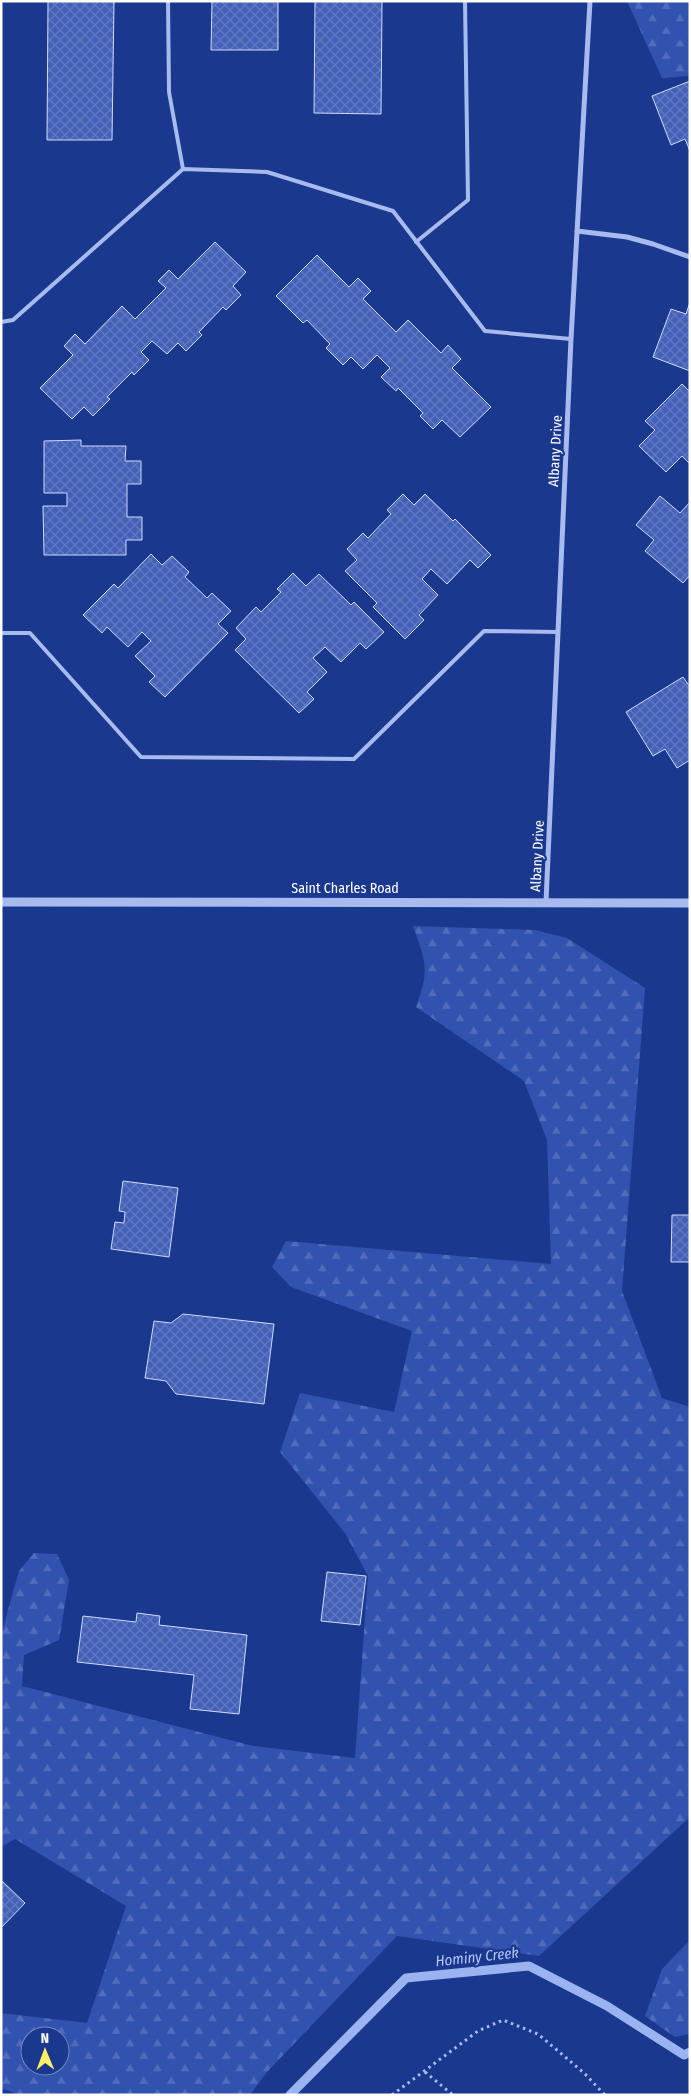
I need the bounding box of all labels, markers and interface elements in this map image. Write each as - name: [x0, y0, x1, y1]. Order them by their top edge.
- street label: Albany Drive: [545, 415, 566, 487]
- street label: Albany Drive: [527, 820, 548, 892]
- street label: Saint Charles Road: [291, 880, 399, 897]
- water label: Hominy Creek: [434, 1944, 520, 1970]
- north arrow: [20, 2026, 70, 2076]
- text: N: [40, 2030, 49, 2047]

